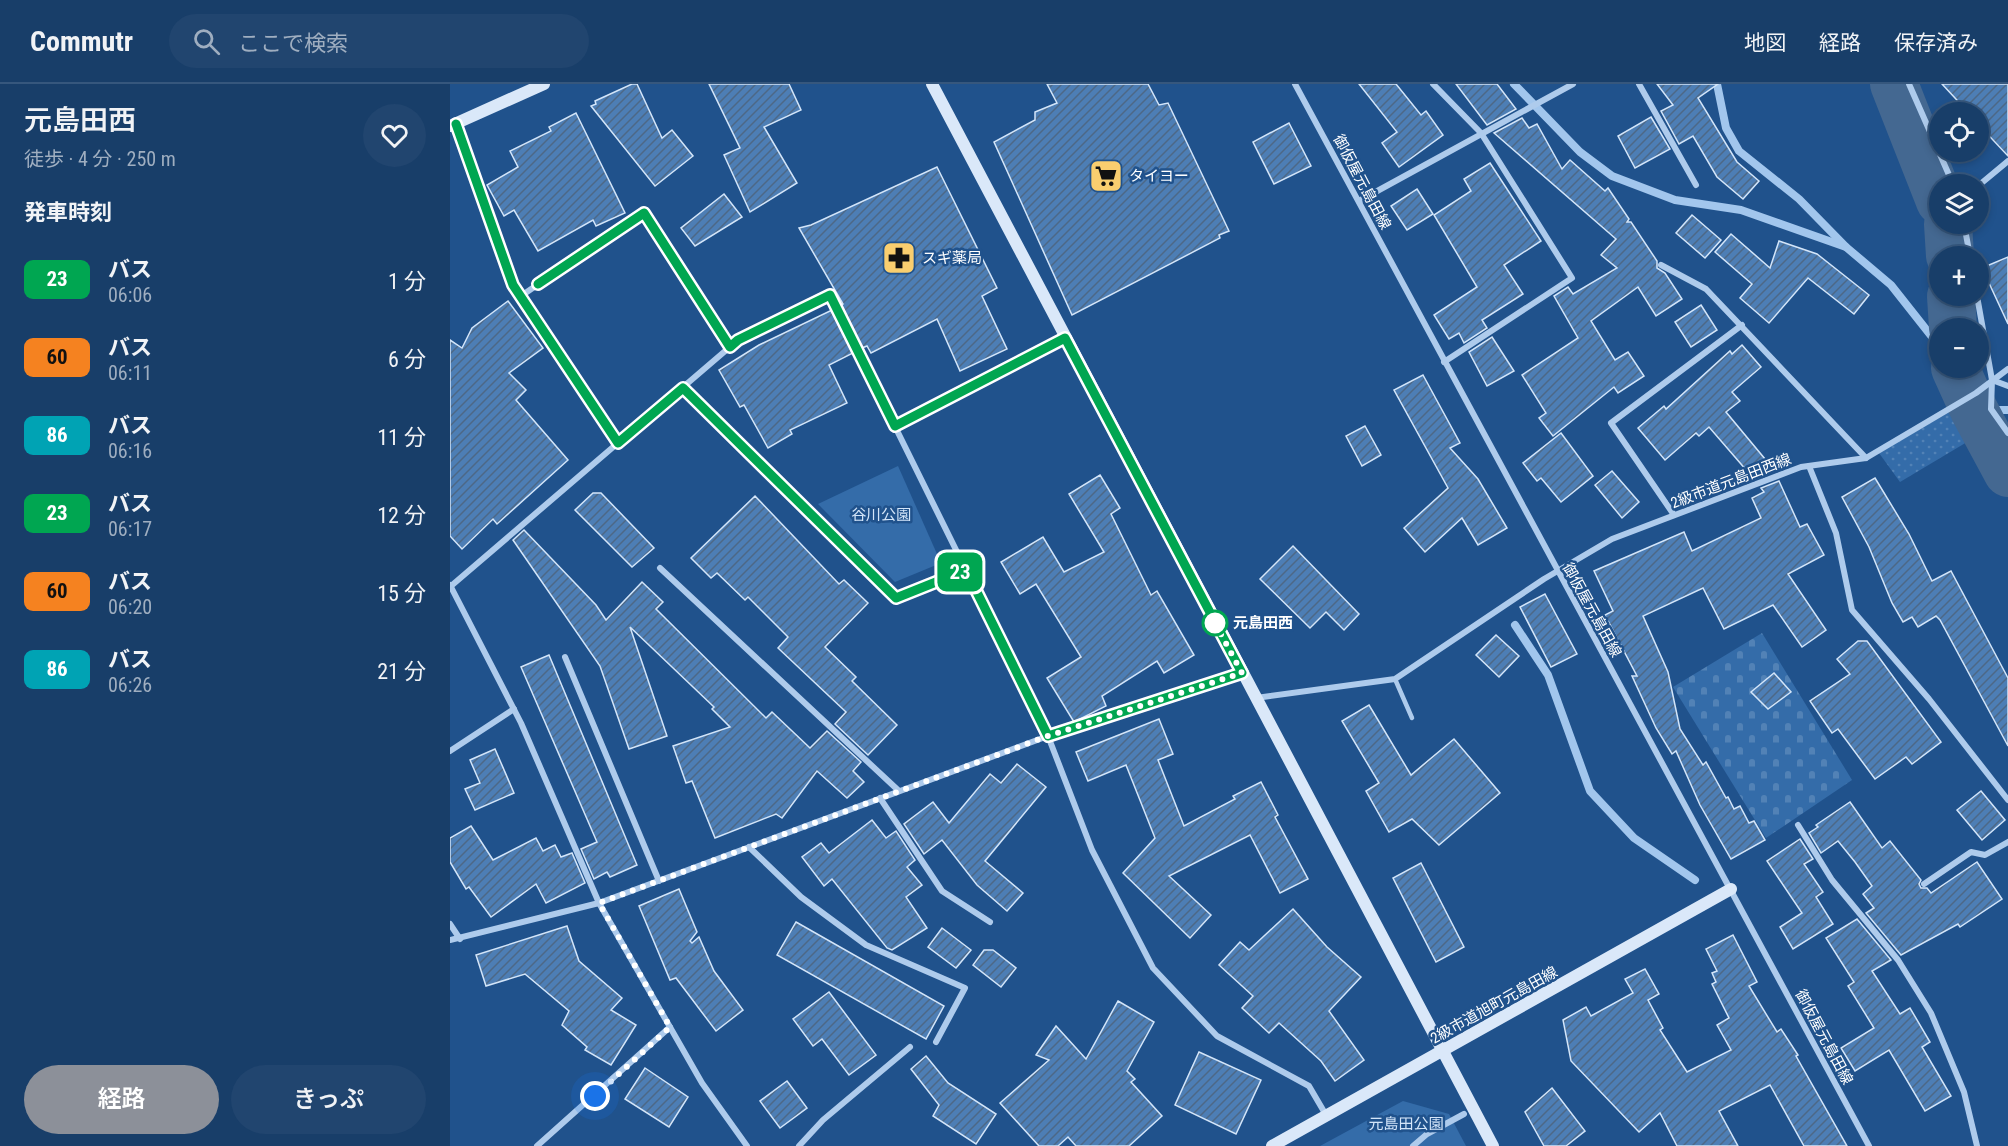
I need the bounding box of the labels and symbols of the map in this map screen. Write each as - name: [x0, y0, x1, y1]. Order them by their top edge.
- street label: 御仮屋元島田線: [1329, 131, 1395, 233]
- supermarket icon: タイヨー: [1088, 158, 1124, 194]
- place label: タイヨー: [1129, 167, 1189, 185]
- pharmacy icon: スギ薬局: [881, 240, 917, 276]
- place label: スギ薬局: [922, 249, 982, 267]
- street label: 2級市道元島田西線: [1668, 450, 1794, 512]
- park label: 谷川公園: [851, 506, 911, 524]
- line badge: 23: [933, 552, 987, 592]
- street label: 御仮屋元島田線: [1559, 560, 1625, 660]
- marker: 元島田西: [1202, 610, 1228, 636]
- place label: 元島田西: [1233, 614, 1293, 632]
- street label: 2級市道旭町元島田線: [1427, 963, 1561, 1047]
- street label: 御仮屋元島田線: [1791, 986, 1857, 1088]
- your location: [580, 1081, 610, 1111]
- park label: 元島田公園: [1368, 1115, 1444, 1133]

